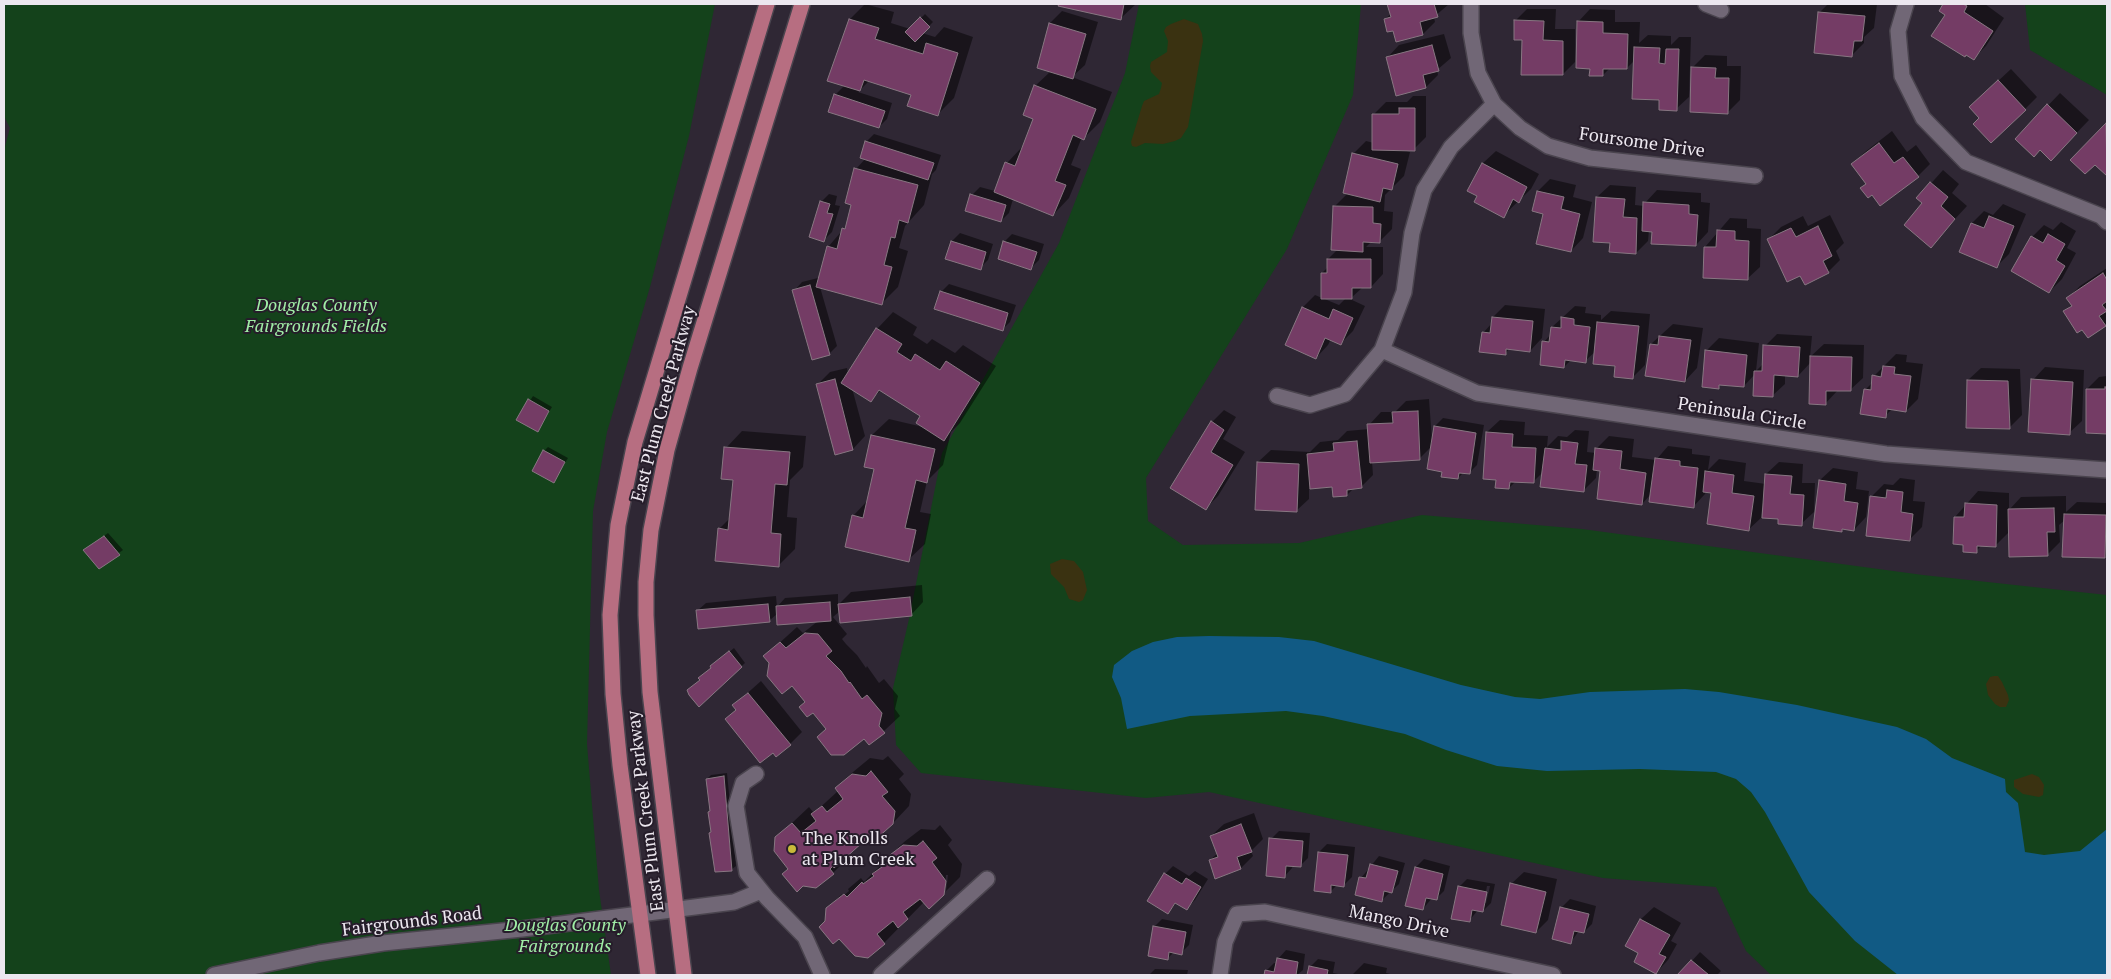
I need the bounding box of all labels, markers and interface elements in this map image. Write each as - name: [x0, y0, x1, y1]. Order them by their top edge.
- street label: Foursome Drive: [1578, 123, 1706, 163]
- park label: Douglas County Fairgrounds Fields: [245, 295, 387, 338]
- street label: East Plum Creek Parkway: [627, 303, 701, 505]
- street label: Peninsula Circle: [1676, 393, 1808, 435]
- street label: East Plum Creek Parkway: [623, 709, 669, 913]
- place label: The Knolls at Plum Creek: [802, 828, 914, 871]
- marker: The Knolls at Plum Creek: [786, 843, 798, 855]
- street label: Mango Drive: [1347, 901, 1451, 943]
- street label: Fairgrounds Road: [341, 903, 483, 941]
- park label: Douglas County Fairgrounds: [504, 915, 626, 958]

